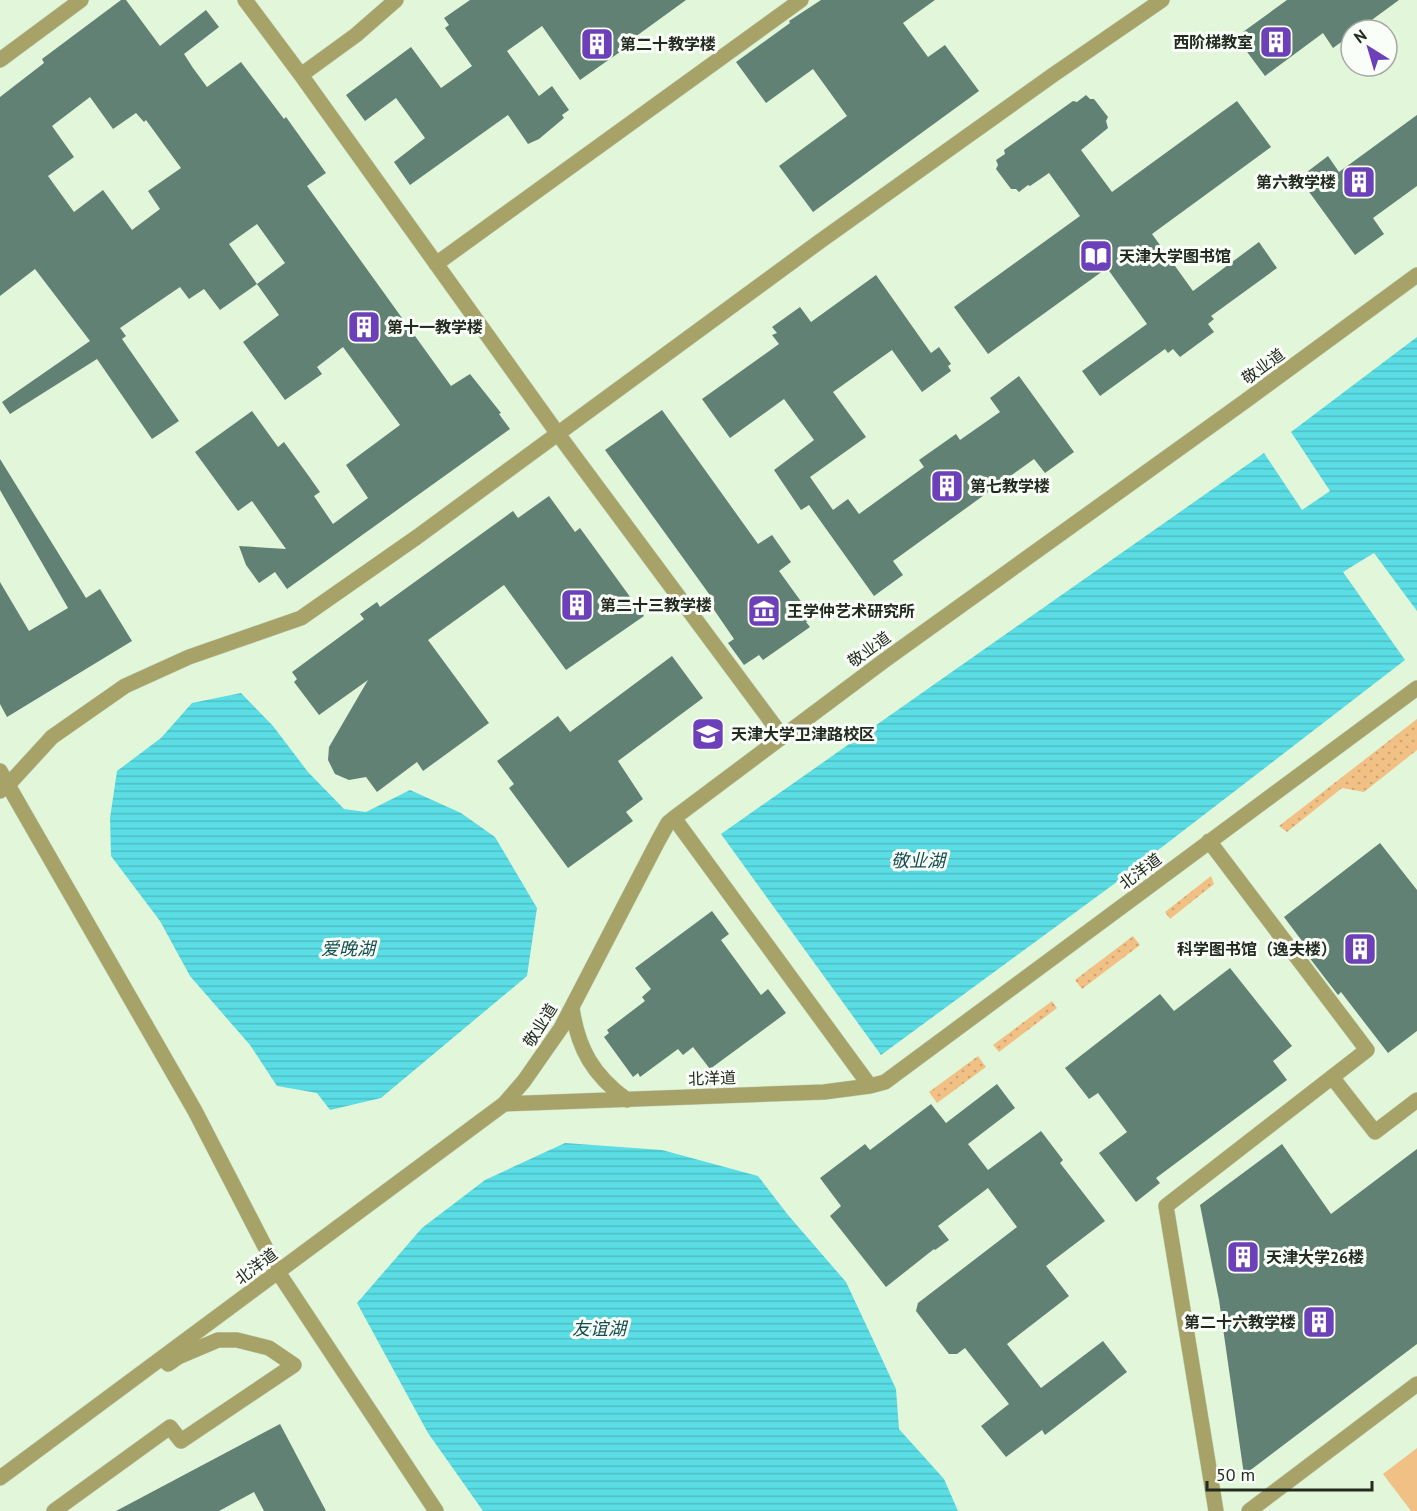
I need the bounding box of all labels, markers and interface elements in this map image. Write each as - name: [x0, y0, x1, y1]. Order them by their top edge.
- north arrow: [1339, 18, 1399, 78]
- building icon: 西阶梯教室: [1258, 24, 1294, 60]
- text: N: [1350, 25, 1370, 47]
- building icon: 第二十教学楼: [579, 26, 615, 62]
- place label: 西阶梯教室: [1173, 32, 1253, 52]
- place label: 第二十教学楼: [620, 34, 716, 54]
- building icon: 第六教学楼: [1341, 164, 1377, 200]
- place label: 第六教学楼: [1256, 172, 1336, 192]
- library icon: 天津大学图书馆: [1078, 238, 1114, 274]
- place label: 天津大学图书馆: [1119, 246, 1231, 266]
- building icon: 第十一教学楼: [346, 309, 382, 345]
- place label: 第十一教学楼: [387, 317, 483, 337]
- street label: 敬业道: [1238, 344, 1288, 388]
- building icon: 第七教学楼: [929, 468, 965, 504]
- place label: 第七教学楼: [970, 476, 1050, 496]
- building icon: 第二十三教学楼: [559, 587, 595, 623]
- museum icon: 王学仲艺术研究所: [746, 593, 782, 629]
- place label: 第二十三教学楼: [600, 595, 712, 615]
- place label: 王学仲艺术研究所: [787, 601, 915, 621]
- street label: 敬业道: [844, 627, 894, 671]
- school or university icon: 天津大学卫津路校区: [690, 716, 726, 752]
- place label: 天津大学卫津路校区: [731, 724, 875, 744]
- water label: 敬业湖: [891, 849, 948, 872]
- street label: 北洋道: [1115, 849, 1165, 893]
- building icon: 科学图书馆（逸夫楼）: [1342, 931, 1378, 967]
- water label: 爱晚湖: [321, 937, 378, 960]
- place label: 科学图书馆（逸夫楼）: [1177, 939, 1337, 959]
- street label: 敬业道: [519, 999, 561, 1051]
- street label: 北洋道: [688, 1067, 736, 1089]
- building icon: 天津大学26楼: [1225, 1239, 1261, 1275]
- street label: 北洋道: [231, 1244, 281, 1288]
- place label: 天津大学26楼: [1266, 1247, 1364, 1267]
- building icon: 第二十六教学楼: [1301, 1304, 1337, 1340]
- place label: 第二十六教学楼: [1184, 1312, 1296, 1332]
- water label: 友谊湖: [572, 1317, 629, 1340]
- scale bar: [1207, 1454, 1372, 1492]
- text: 50 m: [1216, 1463, 1255, 1486]

